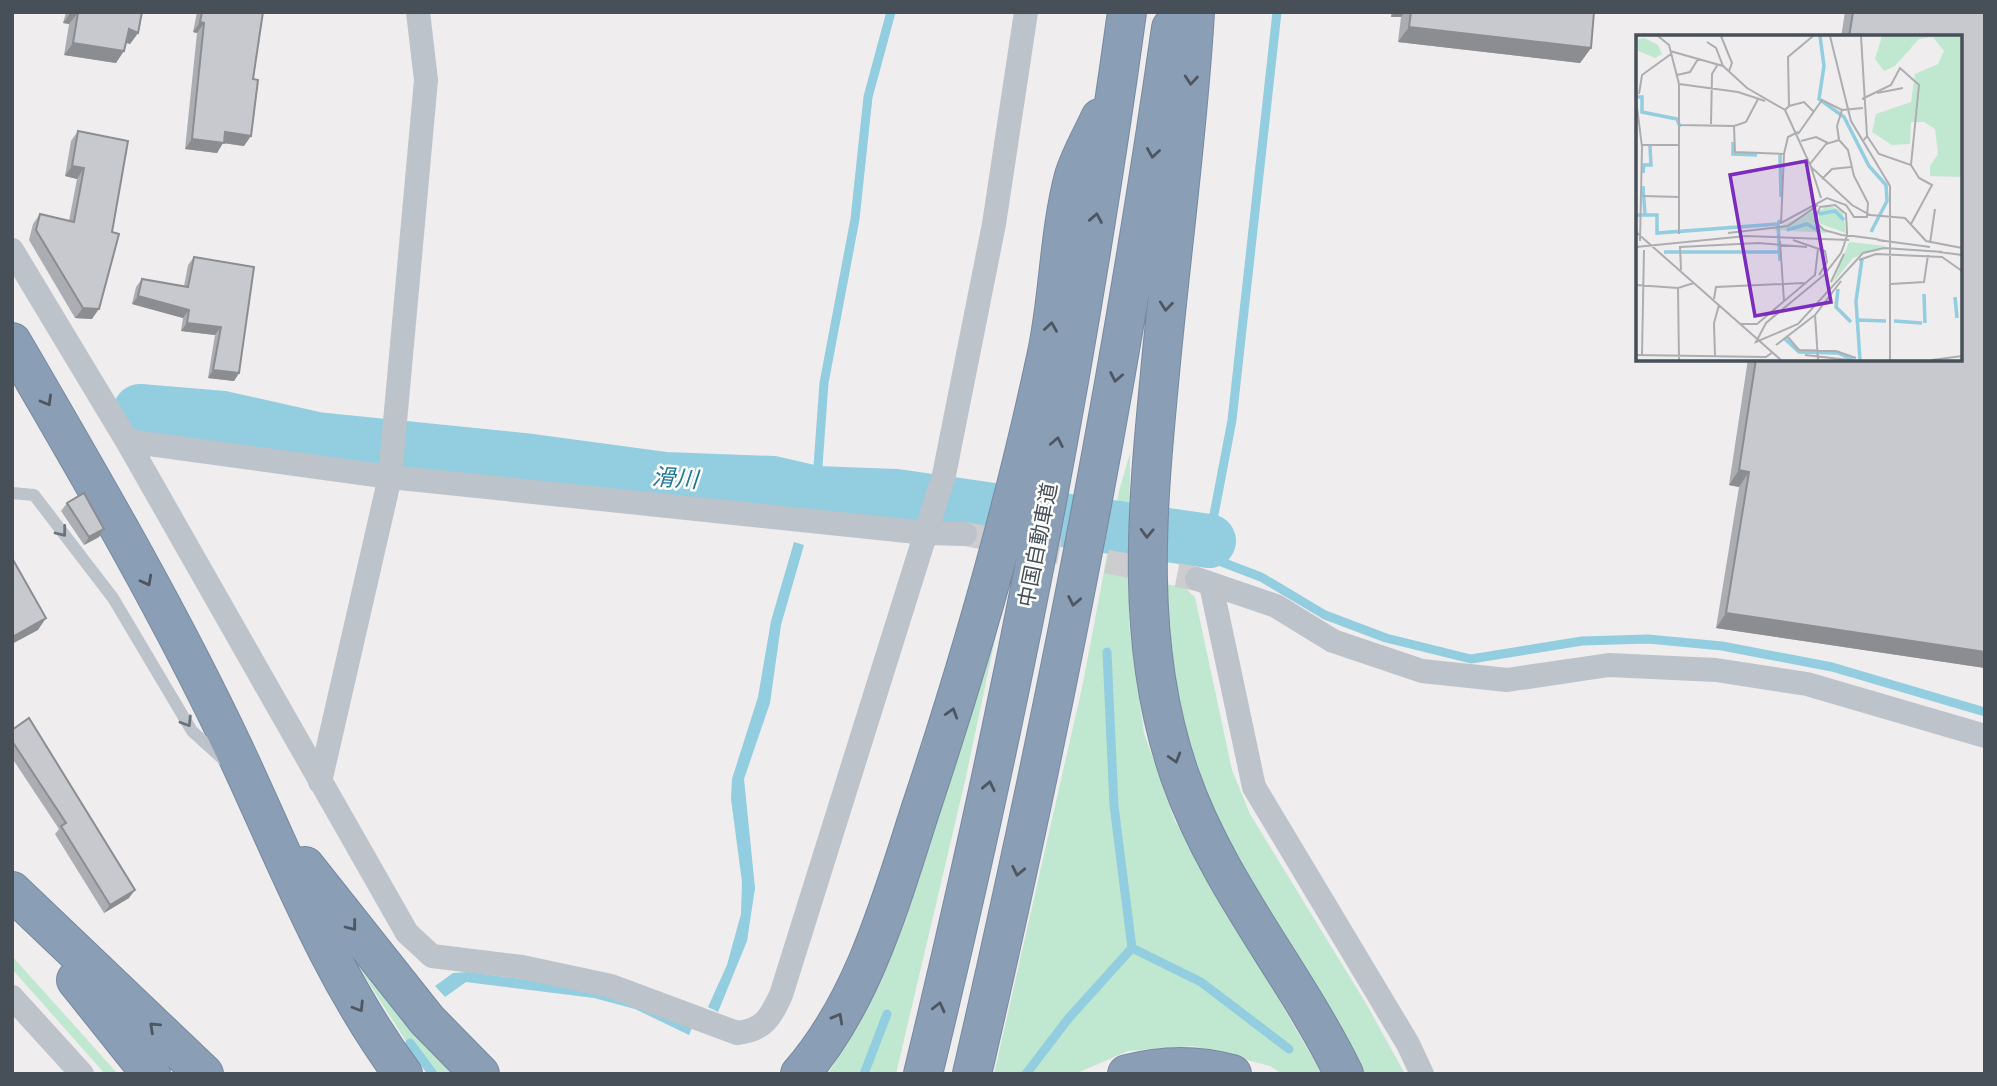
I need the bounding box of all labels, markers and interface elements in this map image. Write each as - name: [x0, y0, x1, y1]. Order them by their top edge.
- inset map: [1636, 35, 1962, 360]
- one-way arrow: [1184, 75, 1199, 86]
- one-way arrow: [1146, 147, 1161, 158]
- one-way arrow: [1088, 212, 1103, 224]
- one-way arrow: [1159, 301, 1174, 312]
- one-way arrow: [1043, 321, 1058, 333]
- one-way arrow: [1109, 371, 1124, 383]
- one-way arrow: [39, 394, 52, 407]
- one-way arrow: [1049, 436, 1064, 448]
- water label: 滑川: [651, 462, 702, 494]
- street label: 中国自動車道: [1013, 481, 1062, 609]
- one-way arrow: [54, 524, 67, 536]
- one-way arrow: [1140, 528, 1155, 539]
- one-way arrow: [138, 574, 152, 586]
- one-way arrow: [1067, 595, 1082, 606]
- one-way arrow: [944, 708, 958, 720]
- one-way arrow: [178, 714, 191, 727]
- one-way arrow: [1166, 752, 1181, 764]
- one-way arrow: [981, 780, 996, 792]
- one-way arrow: [1011, 865, 1026, 877]
- one-way arrow: [344, 918, 357, 931]
- one-way arrow: [351, 1000, 364, 1013]
- one-way arrow: [931, 1002, 945, 1014]
- one-way arrow: [830, 1012, 843, 1025]
- one-way arrow: [149, 1023, 162, 1036]

